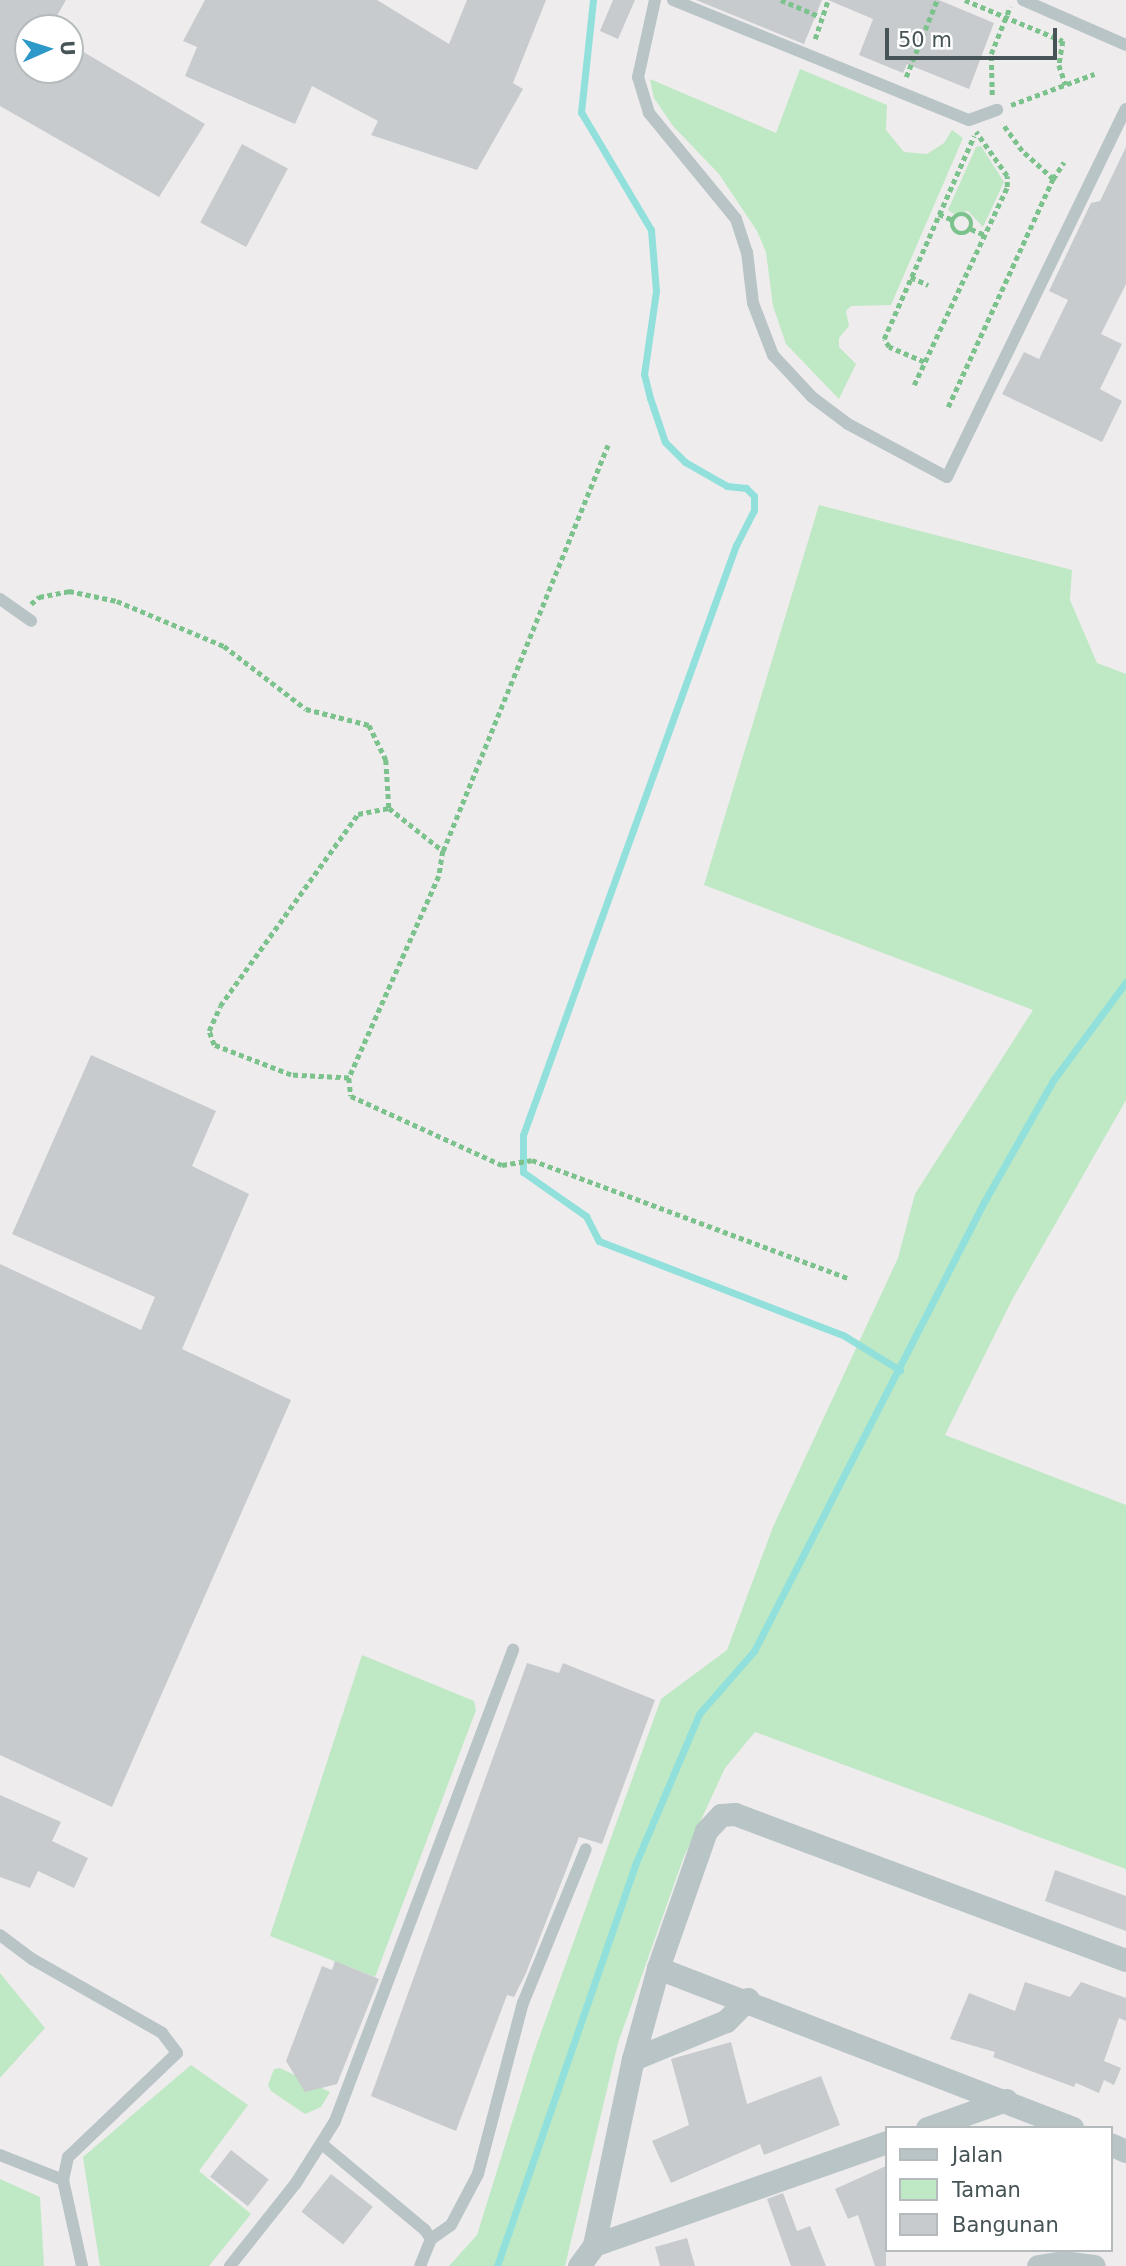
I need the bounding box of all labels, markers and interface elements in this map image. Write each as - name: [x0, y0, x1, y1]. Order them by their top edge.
- north arrow: [14, 14, 84, 84]
- scale bar: [888, 14, 1060, 58]
- text: 50 m: [898, 28, 952, 52]
- text: U: [57, 40, 79, 56]
- legend: [884, 2126, 1112, 2252]
- text: Jalan: [952, 2143, 1003, 2167]
- text: Taman: [952, 2178, 1021, 2202]
- text: Bangunan: [952, 2213, 1059, 2237]

